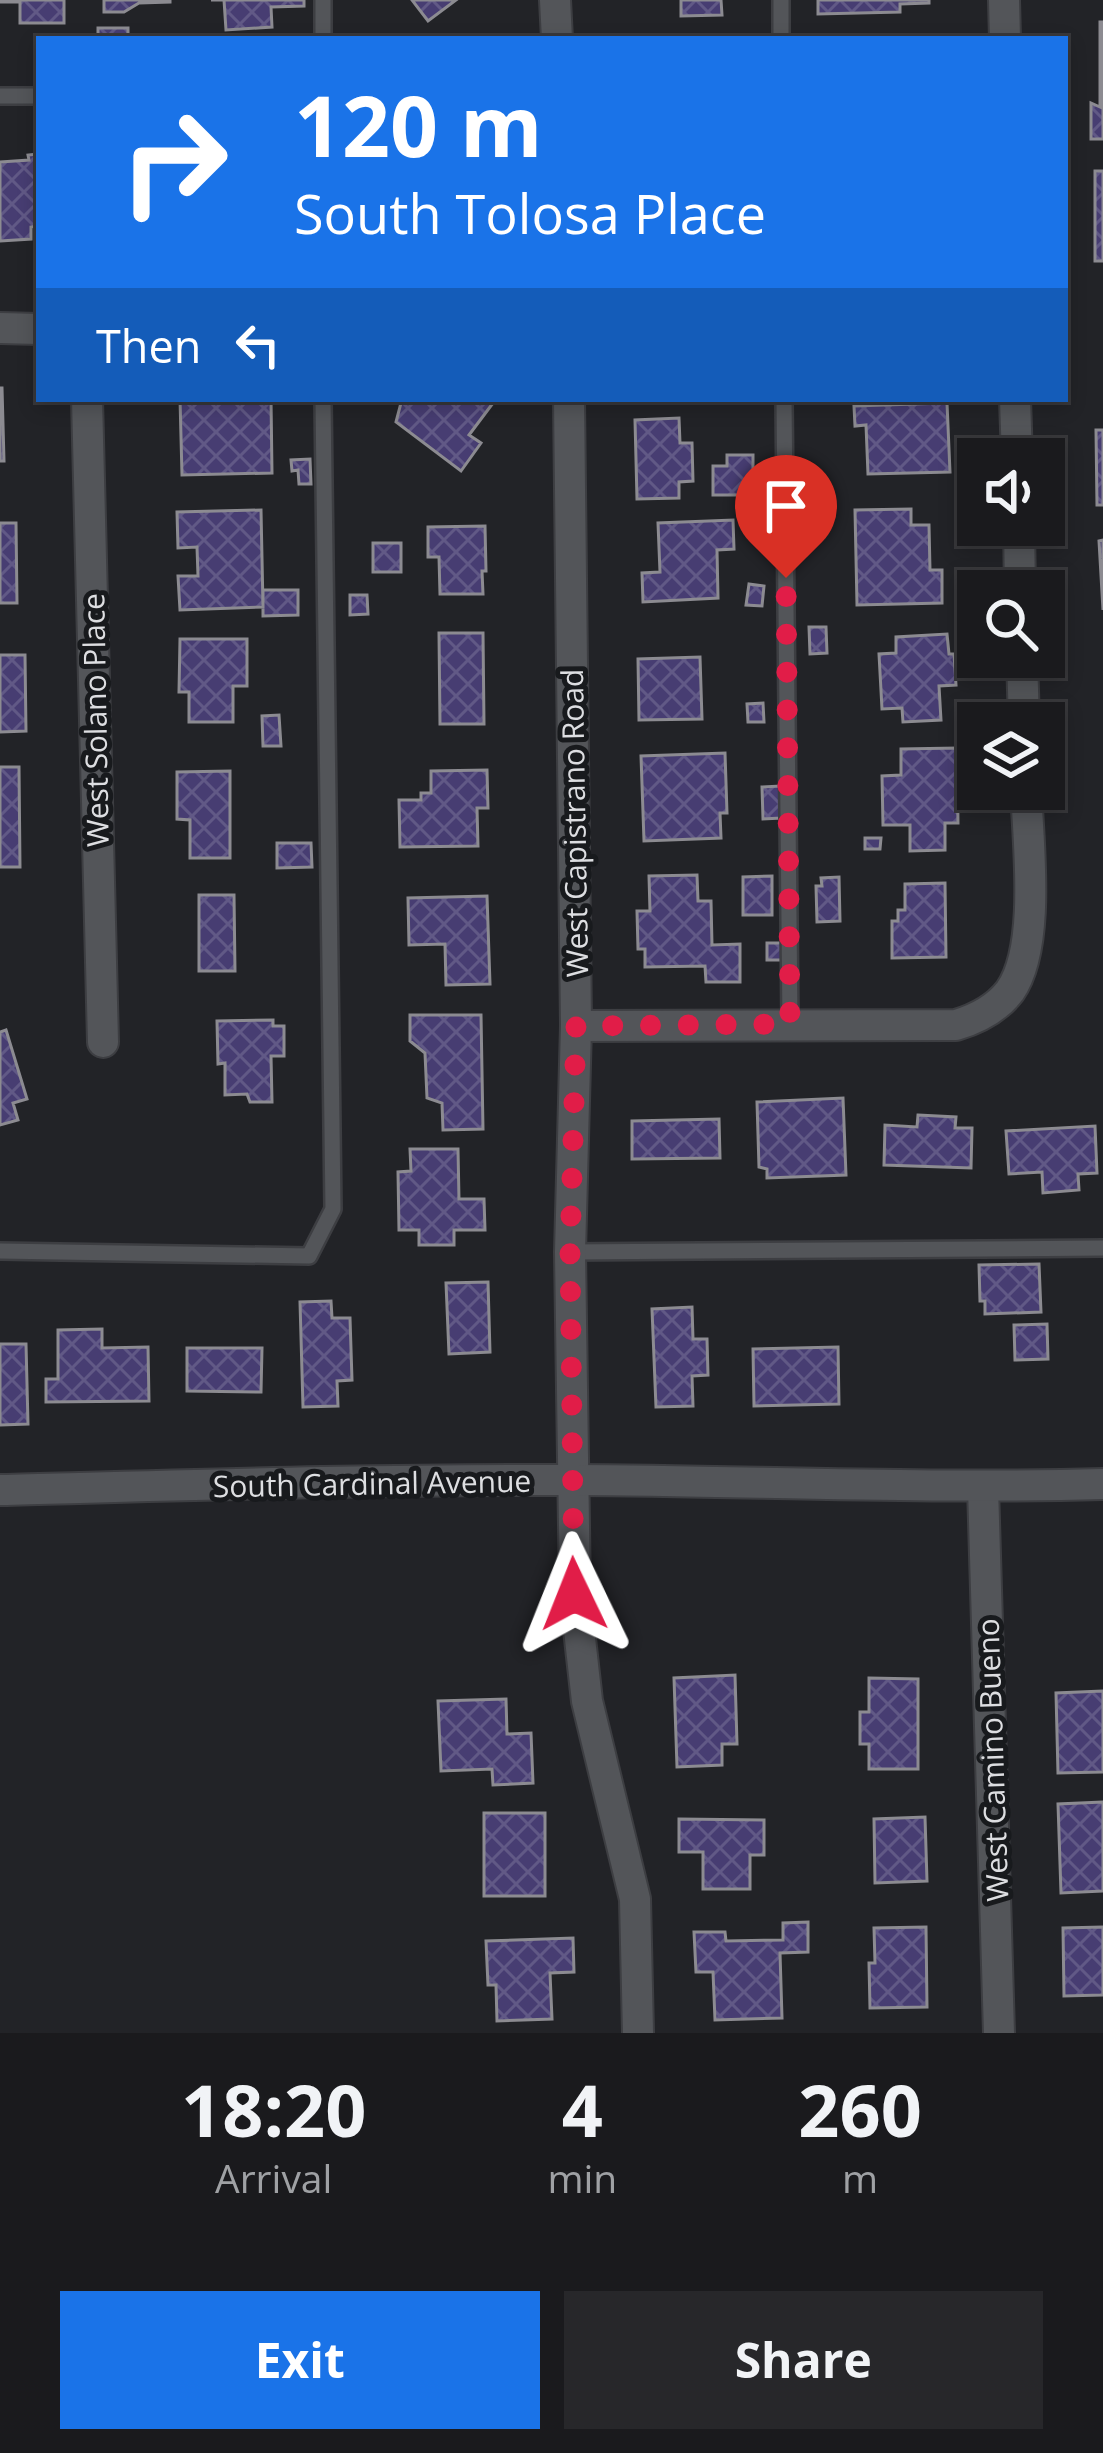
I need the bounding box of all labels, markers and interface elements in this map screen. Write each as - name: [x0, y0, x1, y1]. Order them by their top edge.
- text: 120 m: [294, 67, 542, 182]
- icon: right: [96, 84, 252, 240]
- text: South Tolosa Place: [294, 176, 766, 250]
- icon: left: [225, 312, 291, 378]
- text: Then: [96, 315, 201, 376]
- map controls: [957, 438, 1065, 810]
- button: sound: [957, 438, 1065, 546]
- pin: [735, 455, 837, 578]
- icon: arrive: [753, 473, 819, 539]
- button: search: [957, 570, 1065, 678]
- street label: West Solano Place: [72, 593, 118, 847]
- street label: West Capistrano Road: [551, 668, 597, 978]
- button: layers: [957, 702, 1065, 810]
- street label: South Cardinal Avenue: [212, 1460, 532, 1506]
- position arrow: [511, 1531, 637, 1657]
- street label: West Camino Bueno: [967, 1618, 1017, 1902]
- text: 18:20: [181, 2060, 366, 2158]
- text: 4: [562, 2060, 603, 2158]
- text: 260: [798, 2060, 922, 2158]
- text: Arrival: [215, 2151, 332, 2204]
- text: min: [547, 2151, 617, 2204]
- text: m: [842, 2151, 878, 2204]
- button: Exit: [60, 2291, 540, 2429]
- button: Share: [564, 2291, 1043, 2429]

